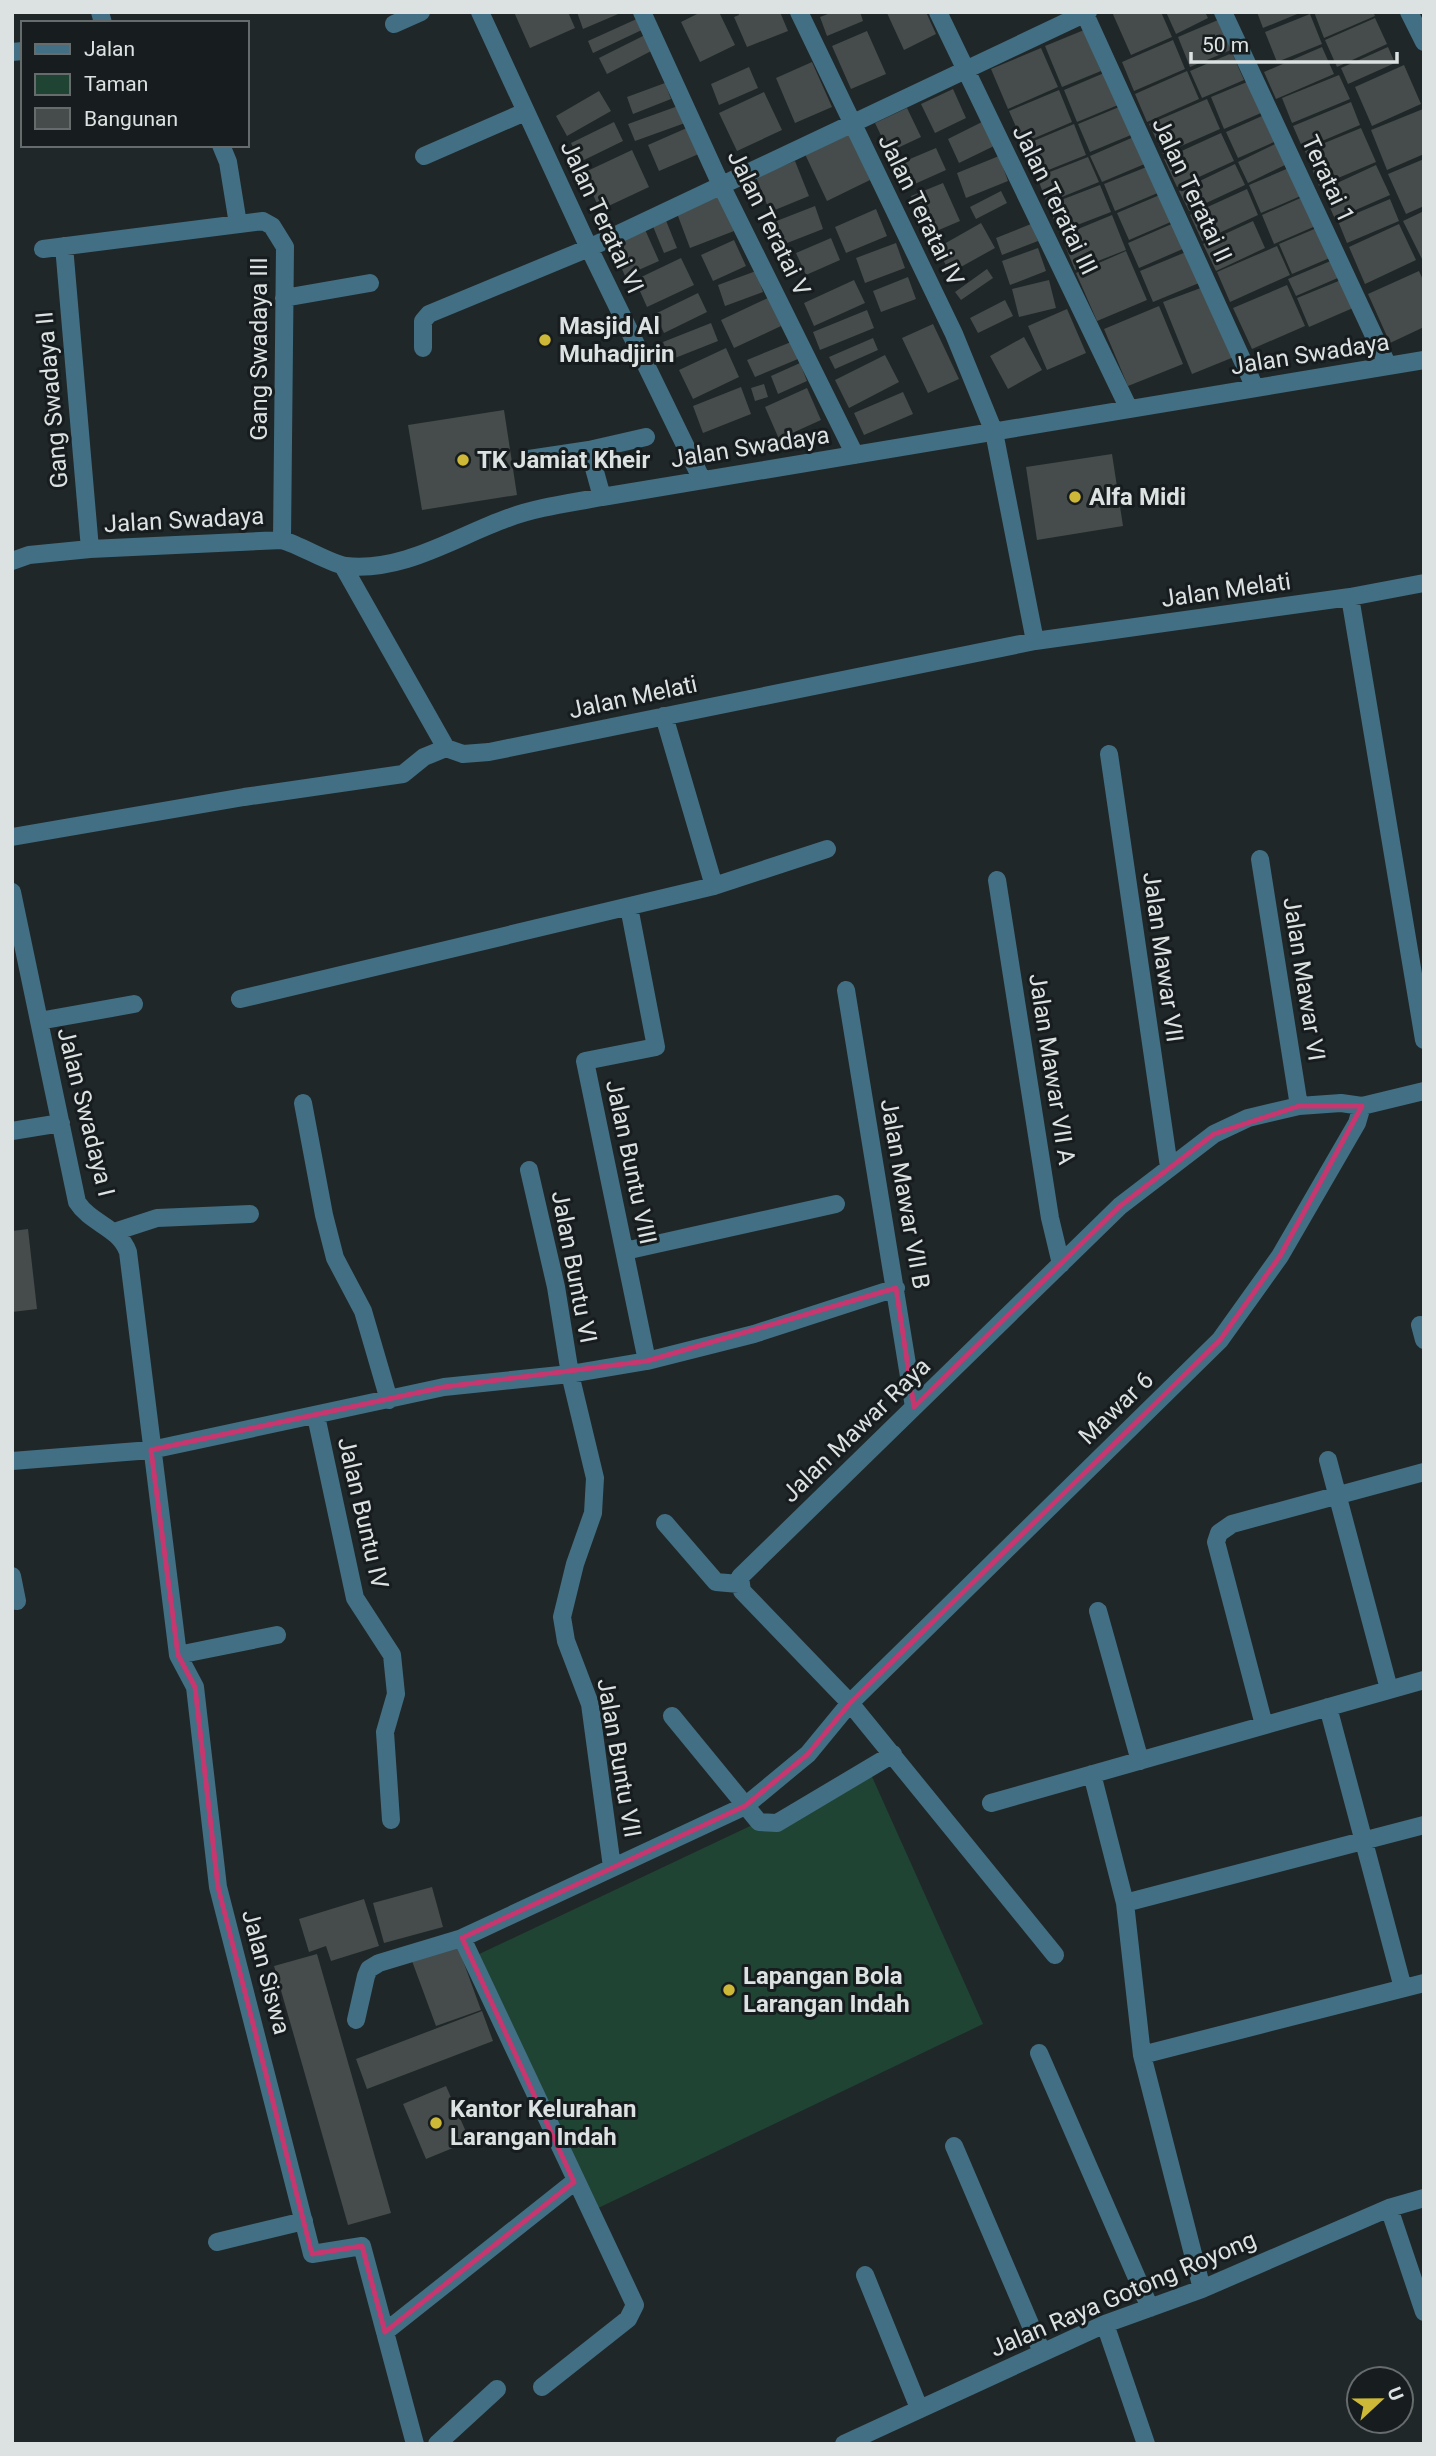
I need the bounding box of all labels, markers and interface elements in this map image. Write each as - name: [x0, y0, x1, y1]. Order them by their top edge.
- legend: [21, 21, 248, 147]
- scale bar: [1191, 21, 1398, 65]
- text: 50 m: [1202, 33, 1249, 57]
- text: Jalan: [84, 37, 135, 61]
- text: Taman: [84, 72, 148, 96]
- text: Bangunan: [84, 107, 178, 131]
- street label: Jalan Teratai II: [1146, 113, 1238, 267]
- street label: Jalan Teratai III: [1007, 121, 1103, 279]
- street label: Jalan Teratai IV: [872, 130, 970, 290]
- street label: Teratai 1: [1296, 131, 1360, 227]
- street label: Jalan Teratai VI: [554, 136, 650, 298]
- street label: Jalan Teratai V: [722, 146, 816, 300]
- street label: Gang Swadaya III: [245, 257, 273, 441]
- street label: Gang Swadaya II: [30, 311, 74, 489]
- place label: Masjid Al Muhadjirin: [559, 312, 674, 368]
- street label: Jalan Swadaya: [1229, 328, 1391, 380]
- marker: Masjid Al Muhadjirin: [537, 332, 553, 348]
- street label: Jalan Swadaya: [669, 421, 831, 473]
- place label: TK Jamiat Kheir: [477, 446, 650, 474]
- marker: TK Jamiat Kheir: [455, 452, 471, 468]
- place label: Alfa Midi: [1089, 483, 1186, 511]
- marker: Alfa Midi: [1067, 489, 1083, 505]
- street label: Jalan Swadaya: [103, 502, 265, 538]
- street label: Jalan Melati: [1159, 567, 1293, 613]
- street label: Jalan Melati: [566, 670, 700, 724]
- street label: Jalan Mawar VII: [1137, 870, 1189, 1044]
- street label: Jalan Mawar VI: [1277, 895, 1331, 1063]
- street label: Jalan Mawar VII A: [1023, 971, 1081, 1167]
- street label: Jalan Swadaya I: [52, 1025, 120, 1199]
- street label: Jalan Buntu VIII: [600, 1077, 662, 1247]
- street label: Jalan Mawar VII B: [874, 1097, 936, 1291]
- street label: Jalan Buntu VI: [545, 1188, 603, 1346]
- street label: Jalan Mawar Raya: [776, 1352, 936, 1508]
- street label: Mawar 6: [1073, 1366, 1159, 1450]
- street label: Jalan Buntu IV: [332, 1434, 394, 1592]
- street label: Jalan Buntu VII: [591, 1676, 647, 1840]
- street label: Jalan Siswa: [236, 1907, 296, 2037]
- place label: Lapangan Bola Larangan Indah: [743, 1962, 910, 2018]
- marker: Lapangan Bola Larangan Indah: [721, 1982, 737, 1998]
- place label: Kantor Kelurahan Larangan Indah: [450, 2095, 636, 2151]
- marker: Kantor Kelurahan Larangan Indah: [428, 2115, 444, 2131]
- street label: Jalan Raya Gotong Royong: [986, 2225, 1260, 2363]
- north arrow: [1345, 2365, 1415, 2435]
- text: U: [1382, 2384, 1408, 2404]

